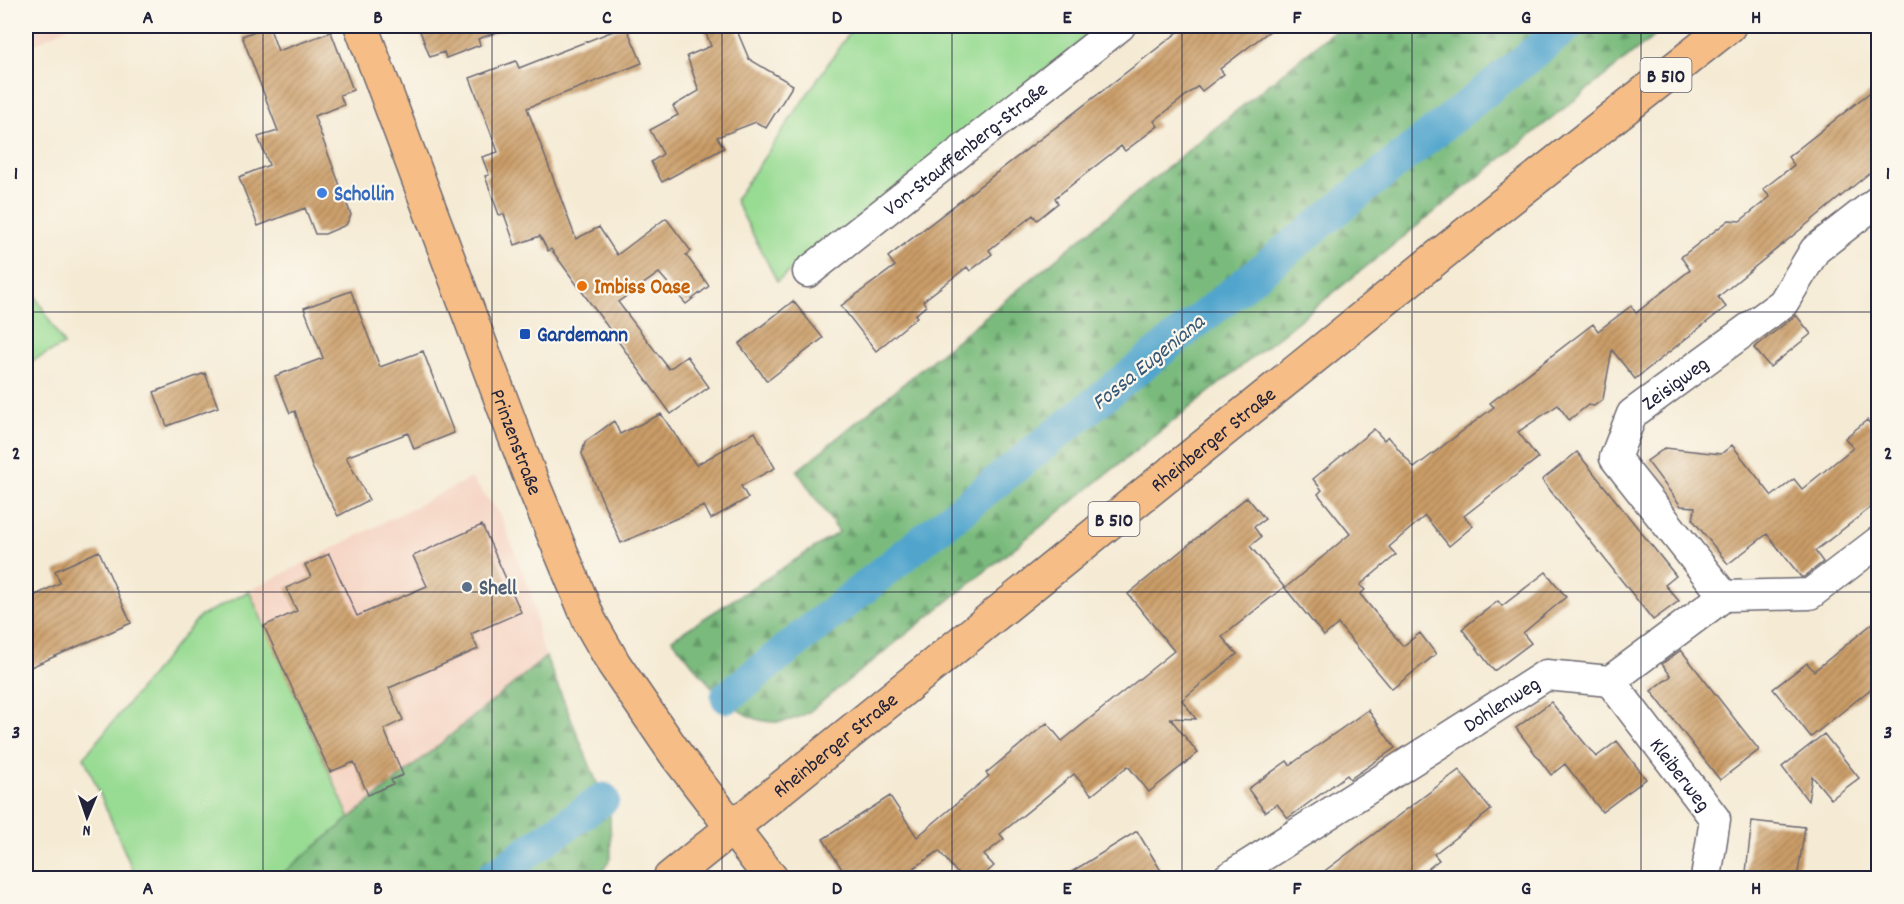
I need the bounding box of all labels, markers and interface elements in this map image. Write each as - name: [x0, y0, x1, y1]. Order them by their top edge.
- text: A: [143, 5, 154, 33]
- text: B: [373, 5, 383, 33]
- text: C: [602, 5, 612, 33]
- text: D: [832, 5, 843, 33]
- text: E: [1062, 5, 1072, 33]
- text: F: [1293, 5, 1303, 33]
- text: G: [1521, 5, 1531, 33]
- text: H: [1751, 5, 1761, 33]
- road number: B 510: [1640, 58, 1692, 92]
- street label: Von-Stauffenberg-Straße: [878, 76, 1055, 225]
- text: 1: [14, 161, 18, 189]
- text: 1: [1886, 161, 1890, 189]
- place label: Schollin: [334, 181, 395, 211]
- marker: Schollin: [315, 186, 329, 200]
- place label: Imbiss Oase: [594, 274, 690, 304]
- marker: Imbiss Oase: [575, 279, 589, 293]
- water label: Fossa Eugeniana: [1086, 307, 1214, 419]
- place label: Gardemann: [537, 322, 628, 352]
- marker: Gardemann: [518, 327, 532, 341]
- street label: Zeisigweg: [1637, 350, 1716, 420]
- street label: Rheinberger Straße: [1145, 381, 1284, 501]
- street label: Prinzenstraße: [481, 385, 548, 501]
- text: 2: [12, 441, 20, 469]
- text: 2: [1884, 441, 1892, 469]
- road number: B 510: [1088, 502, 1140, 536]
- place label: Shell: [479, 575, 518, 605]
- marker: Shell: [460, 580, 474, 594]
- street label: Dohlenweg: [1458, 670, 1547, 742]
- street label: Rheinberger Straße: [768, 687, 906, 807]
- text: 3: [12, 720, 20, 748]
- text: 3: [1884, 720, 1892, 748]
- street label: Kleiberweg: [1641, 733, 1716, 819]
- north arrow: [57, 787, 117, 847]
- text: N: [82, 818, 91, 841]
- text: A: [143, 876, 154, 904]
- text: B: [373, 876, 383, 904]
- text: C: [602, 876, 612, 904]
- text: D: [832, 876, 843, 904]
- text: E: [1062, 876, 1072, 904]
- text: F: [1293, 876, 1303, 904]
- text: G: [1521, 876, 1531, 904]
- text: H: [1751, 876, 1761, 904]

